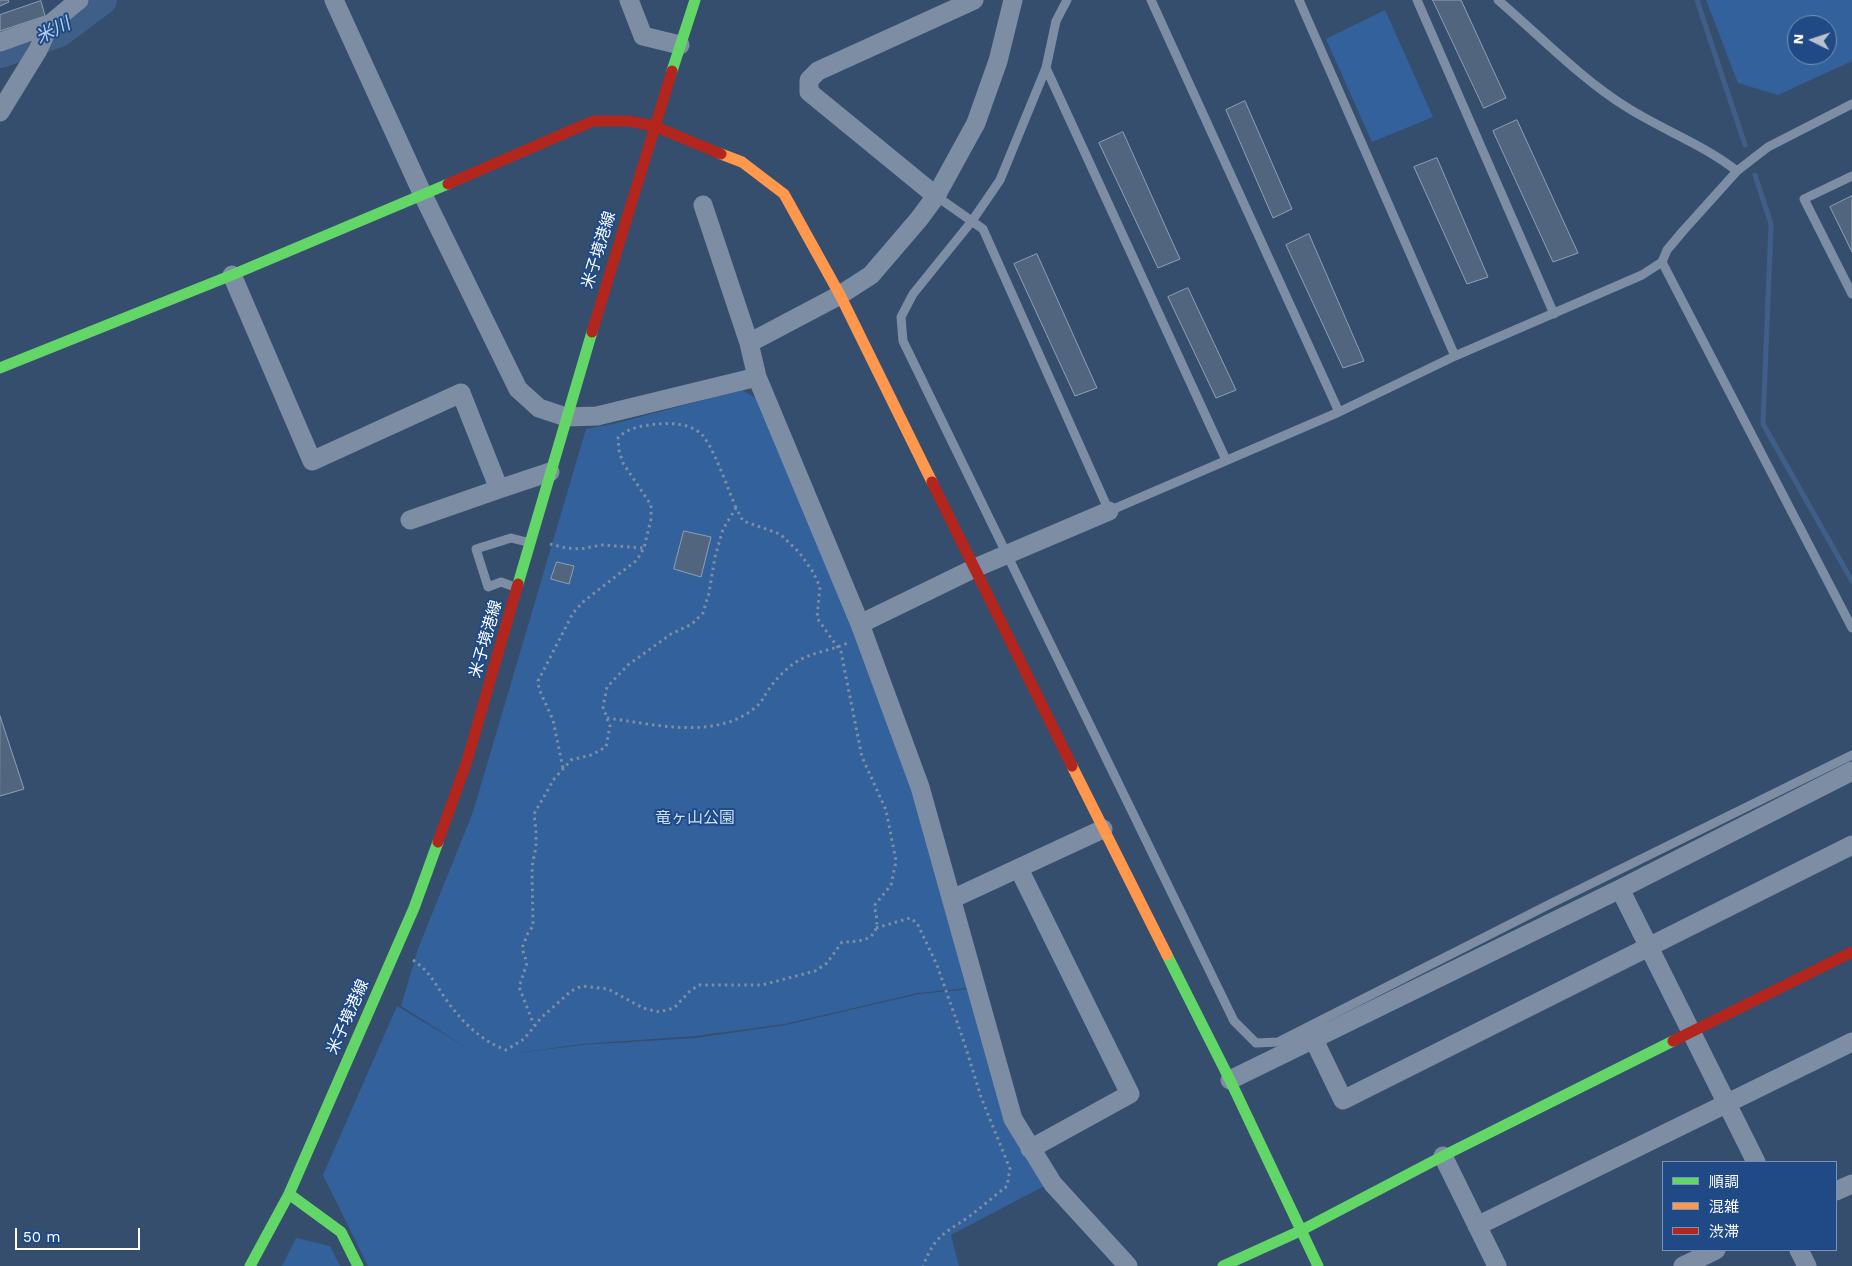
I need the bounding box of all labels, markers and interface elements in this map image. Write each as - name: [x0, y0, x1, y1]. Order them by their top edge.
- water label: 米川: [32, 13, 74, 49]
- north arrow: [1787, 15, 1837, 65]
- text: N: [1790, 33, 1806, 45]
- street label: 米子境港線: [578, 209, 620, 291]
- street label: 米子境港線: [466, 598, 506, 680]
- park label: 竜ヶ山公園: [655, 808, 735, 828]
- street label: 米子境港線: [323, 977, 373, 1057]
- legend: [1662, 1161, 1837, 1251]
- text: 順調: [1709, 1173, 1739, 1191]
- text: 混雑: [1709, 1198, 1739, 1216]
- scale bar: [18, 1218, 142, 1250]
- text: 渋滞: [1709, 1223, 1739, 1241]
- text: 50 m: [23, 1228, 60, 1246]

